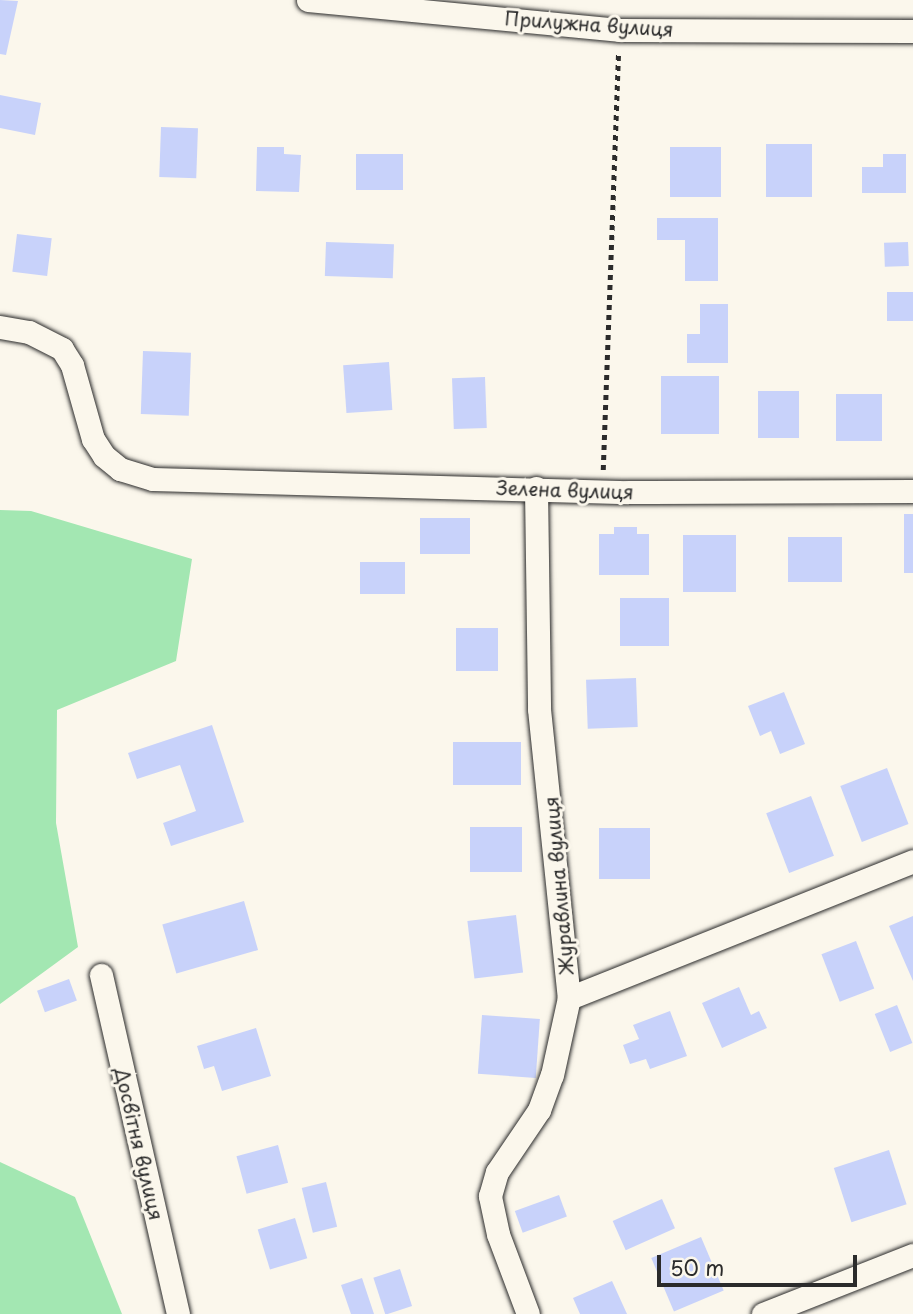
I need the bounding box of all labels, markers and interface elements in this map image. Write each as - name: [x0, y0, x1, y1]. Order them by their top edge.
- street label: Прилужна вулиця: [503, 7, 675, 41]
- street label: Зелена вулиця: [495, 476, 635, 504]
- street label: Журавлина вулиця: [540, 795, 578, 977]
- street label: Досвітня вулиця: [110, 1065, 168, 1223]
- scale bar: [661, 1240, 860, 1284]
- text: 50 m: [670, 1251, 724, 1283]

